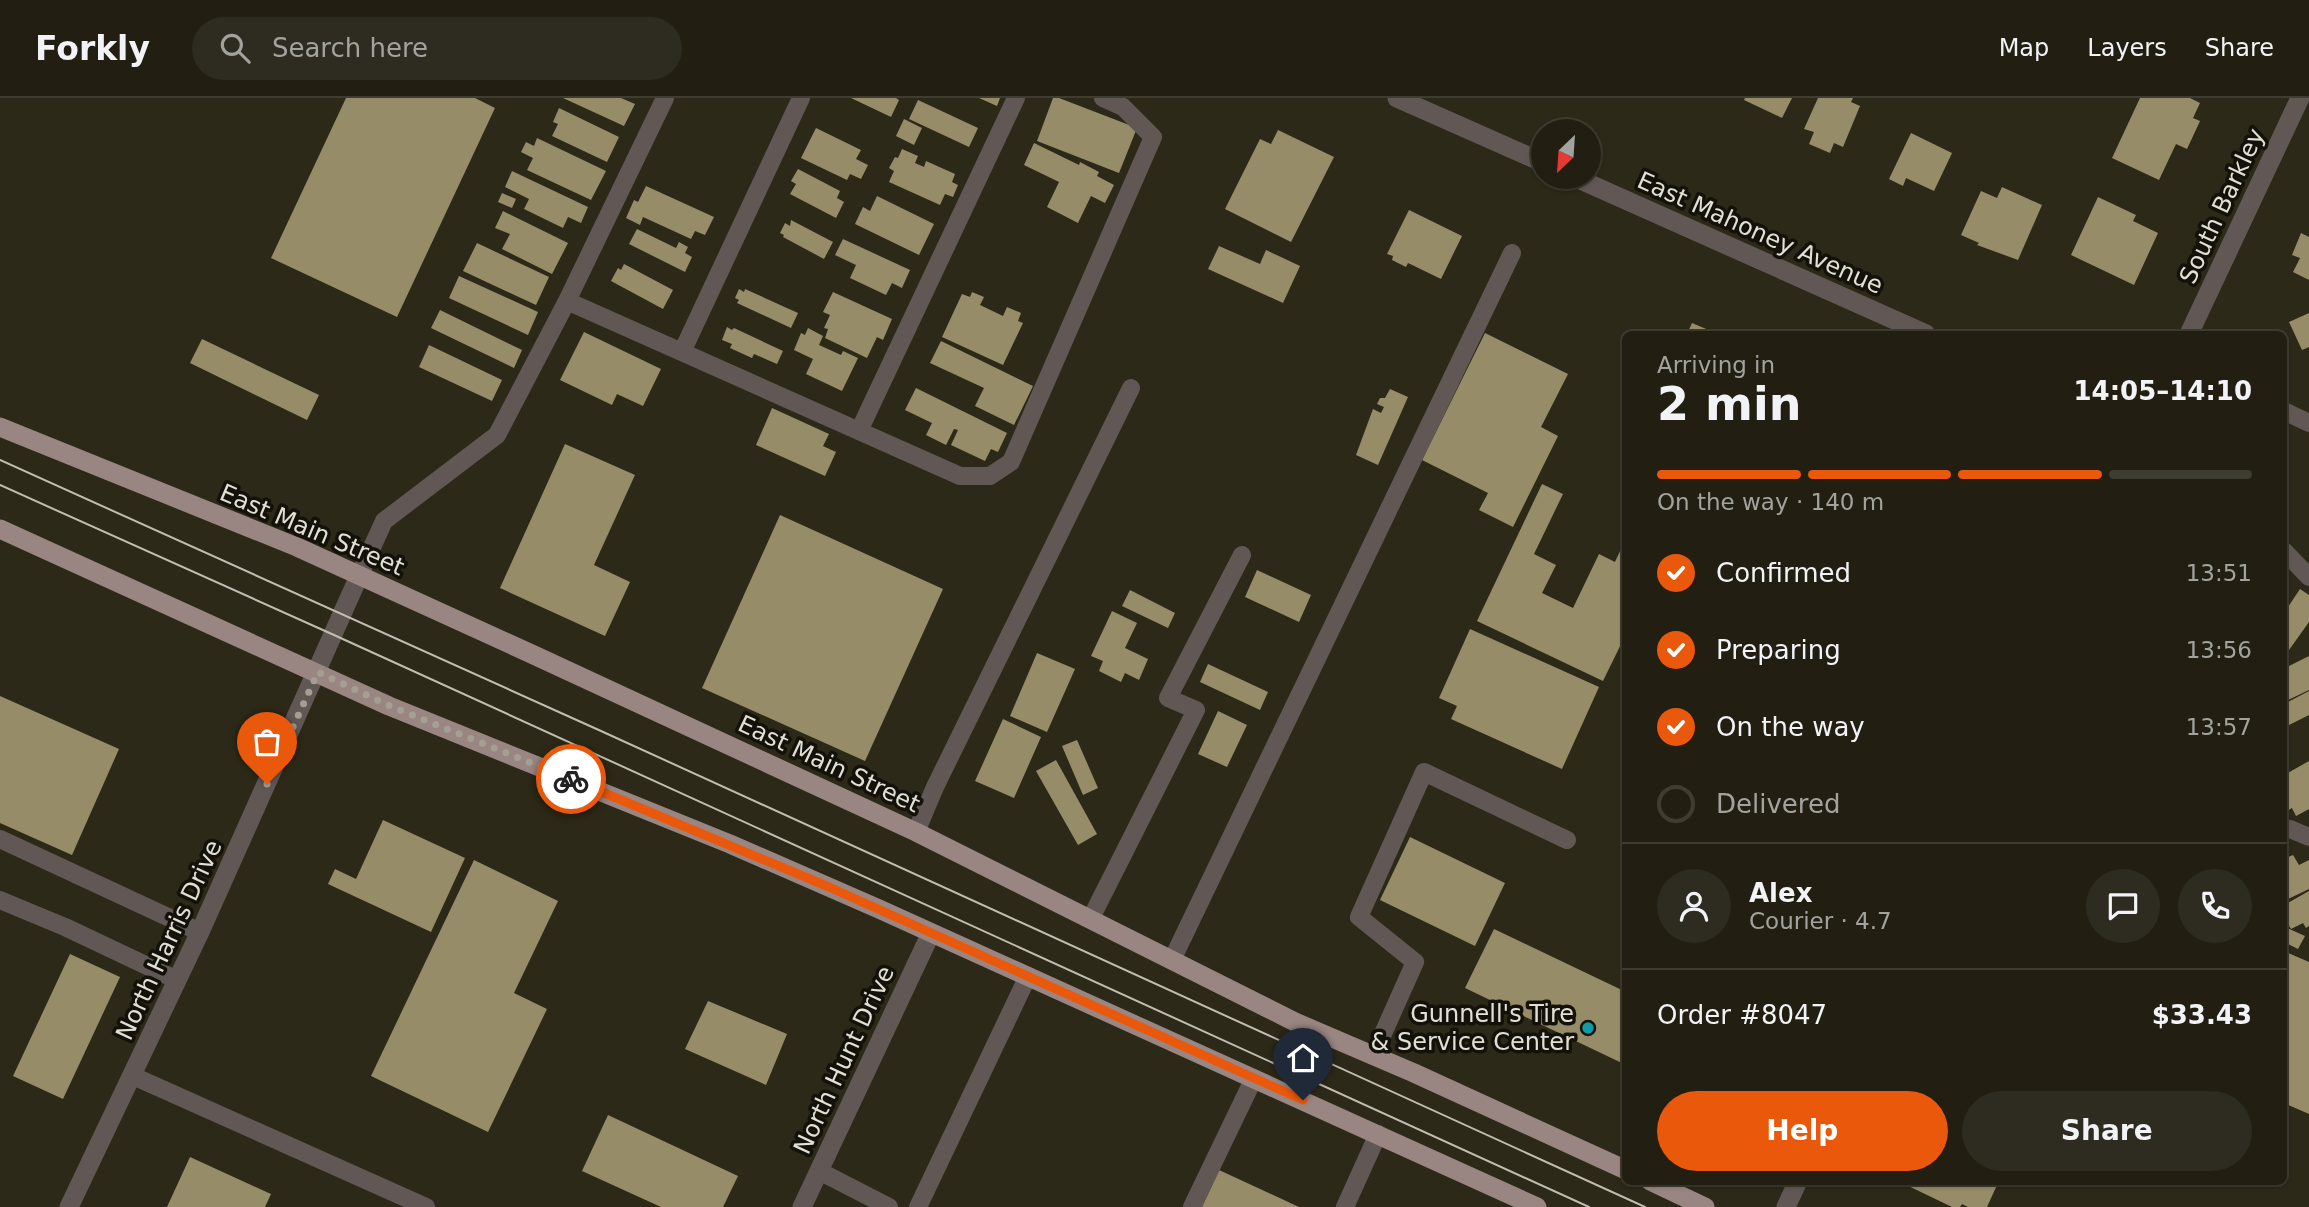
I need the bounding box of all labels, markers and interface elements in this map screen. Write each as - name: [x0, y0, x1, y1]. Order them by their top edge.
- search box: [192, 17, 682, 80]
- text: Forkly: [35, 29, 150, 68]
- icon: search: [216, 29, 254, 67]
- text: Search here: [272, 33, 428, 63]
- text: Map: [1999, 34, 2049, 62]
- text: Layers: [2087, 34, 2167, 62]
- text: Share: [2205, 34, 2274, 62]
- north arrow: [1531, 119, 1601, 189]
- map controls: [1531, 119, 1601, 189]
- street label: South Barkley: [2174, 124, 2270, 288]
- street label: East Mahoney Avenue: [1633, 166, 1887, 300]
- text: Arriving in: [1657, 352, 1775, 378]
- text: 14:05–14:10: [2073, 376, 2252, 406]
- text: 2 min: [1657, 377, 1801, 431]
- street label: East Main Street: [216, 479, 408, 581]
- text: On the way · 140 m: [1657, 489, 1884, 515]
- icon: check: [1657, 554, 1695, 592]
- text: Confirmed: [1716, 558, 1851, 588]
- text: 13:51: [2186, 560, 2252, 586]
- icon: check: [1657, 631, 1695, 669]
- text: Preparing: [1716, 635, 1841, 665]
- text: 13:56: [2186, 637, 2252, 663]
- icon: check: [1657, 708, 1695, 746]
- street label: East Main Street: [734, 710, 924, 818]
- pin: [237, 712, 297, 784]
- text: On the way: [1716, 712, 1865, 742]
- text: 13:57: [2186, 714, 2252, 740]
- icon: bag: [248, 723, 286, 761]
- courier: [536, 744, 606, 814]
- icon: bike: [552, 760, 590, 798]
- text: Delivered: [1716, 789, 1840, 819]
- street label: North Harris Drive: [110, 835, 228, 1045]
- button: person: [1657, 869, 1731, 943]
- button: chat: [2086, 869, 2160, 943]
- button: phone: [2178, 869, 2252, 943]
- text: Alex: [1749, 878, 1812, 908]
- text: Courier · 4.7: [1749, 908, 1892, 934]
- street label: North Hunt Drive: [788, 962, 900, 1158]
- place label: Gunnell's Tire & Service Center: [1371, 1000, 1574, 1056]
- text: Order #8047: [1657, 1000, 1827, 1030]
- text: $33.43: [2152, 1000, 2252, 1030]
- marker: Gunnell's Tire & Service Center: [1580, 1020, 1596, 1036]
- pin: [1273, 1028, 1333, 1100]
- icon: home: [1284, 1039, 1322, 1077]
- button: Help: [1657, 1091, 1948, 1171]
- button: Share: [1962, 1091, 2252, 1171]

